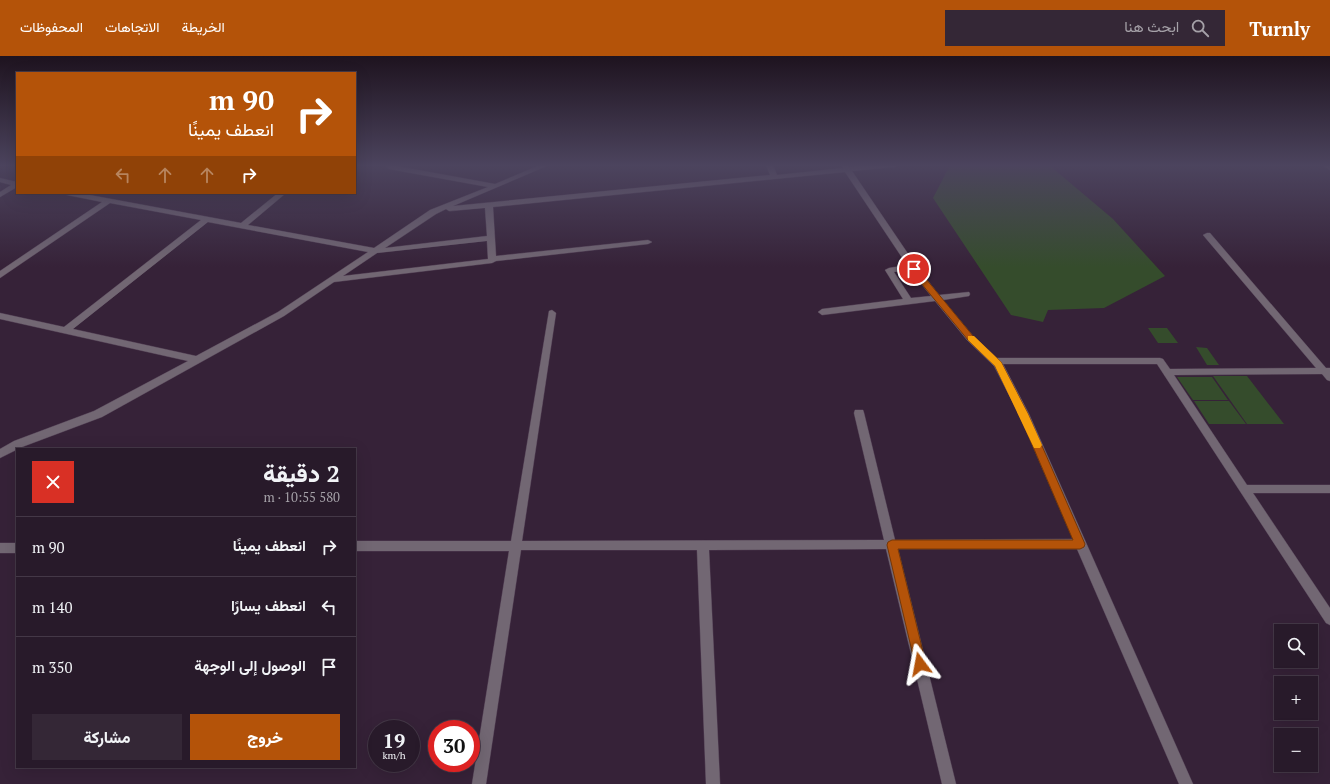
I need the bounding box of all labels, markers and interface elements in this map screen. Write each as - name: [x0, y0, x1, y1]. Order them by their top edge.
- search box: [945, 10, 1225, 46]
- text: ابحث هنا: [1124, 16, 1179, 36]
- text: Turnly: [1249, 16, 1310, 41]
- text: المحفوظات: [20, 17, 83, 36]
- text: الاتجاهات: [105, 17, 159, 36]
- text: الخريطة: [181, 17, 225, 36]
- icon: search: [1189, 17, 1211, 39]
- text: 90 m: [209, 81, 274, 118]
- icon: right: [288, 88, 340, 140]
- text: انعطف يمينًا: [188, 117, 274, 141]
- icon: left: [112, 164, 134, 186]
- icon: ahead: [154, 164, 176, 186]
- icon: ahead: [196, 164, 218, 186]
- icon: right: [238, 164, 260, 186]
- pin: [897, 252, 931, 286]
- icon: arrive: [903, 258, 925, 280]
- text: 2 دقيقة: [263, 457, 340, 489]
- button: close: [32, 461, 74, 503]
- text: 580 m · 10:55: [263, 488, 340, 506]
- text: انعطف يمينًا: [233, 535, 306, 555]
- icon: right: [318, 536, 340, 558]
- text: 90 m: [32, 537, 65, 557]
- text: انعطف يسارًا: [231, 595, 306, 615]
- icon: left: [318, 596, 340, 618]
- text: 140 m: [32, 597, 73, 617]
- map controls: [1274, 624, 1318, 772]
- button: search: [1274, 624, 1318, 668]
- position arrow: [899, 643, 941, 685]
- text: الوصول إلى الوجهة: [194, 655, 306, 675]
- icon: arrive: [318, 656, 340, 678]
- text: 350 m: [32, 657, 73, 677]
- button: +: [1274, 676, 1318, 720]
- button: مشاركة: [32, 714, 182, 760]
- button: خروج: [190, 714, 340, 760]
- speed limit sign: 30: [428, 720, 480, 772]
- text: 19: [383, 727, 405, 754]
- button: −: [1274, 728, 1318, 772]
- text: km/h: [382, 749, 406, 762]

